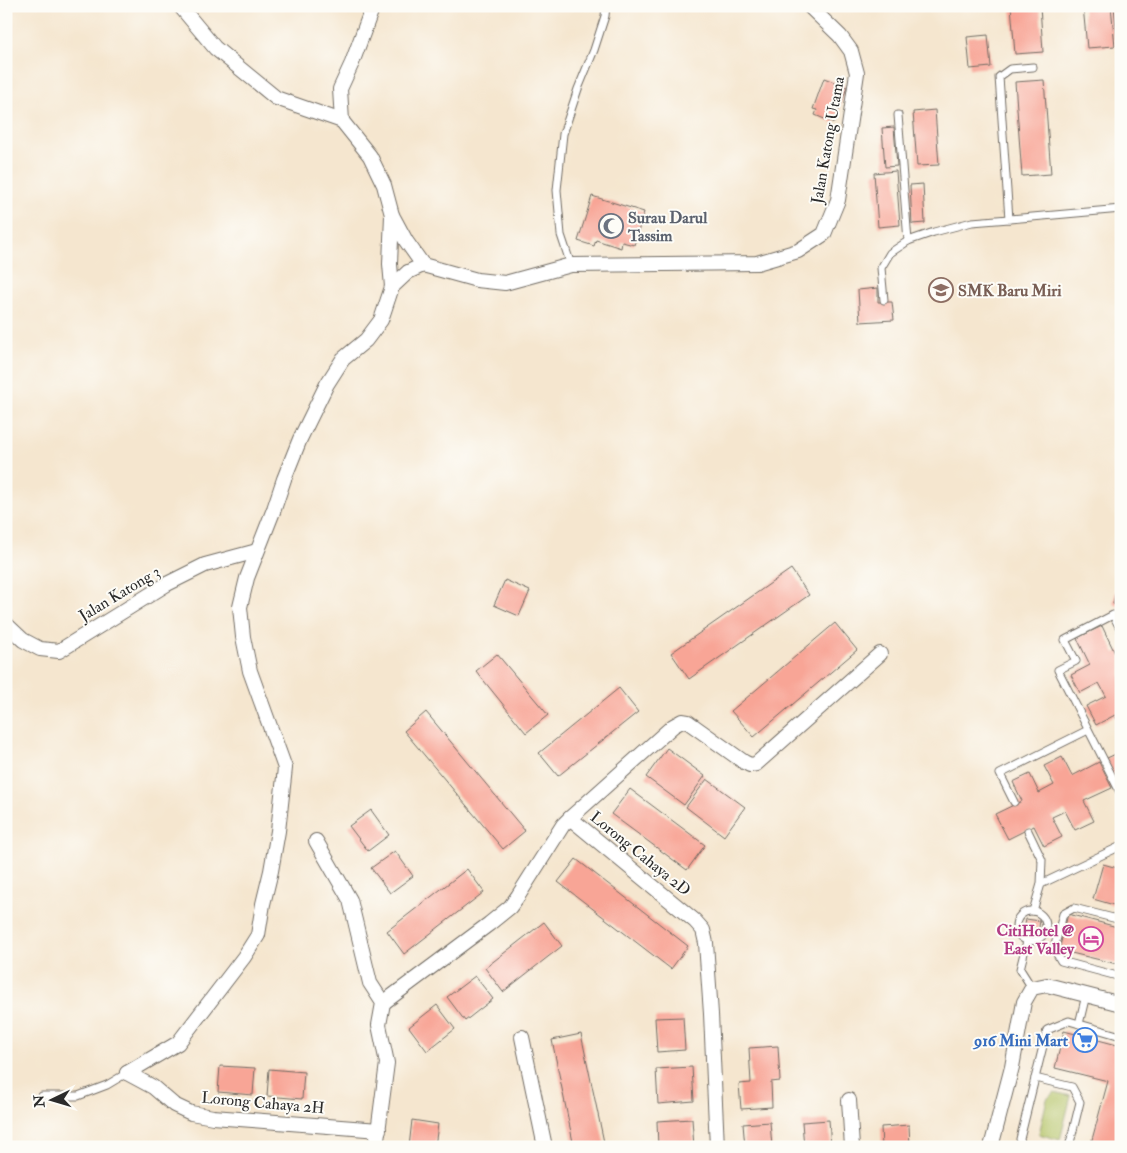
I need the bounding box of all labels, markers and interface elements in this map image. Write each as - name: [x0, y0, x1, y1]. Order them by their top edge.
- street label: Jalan Katong Utama: [807, 75, 850, 207]
- place label: Surau Darul Tassim: [627, 208, 708, 246]
- mosque icon: Surau Darul Tassim: [598, 213, 624, 239]
- school or university icon: SMK Baru Miri: [928, 277, 954, 303]
- place label: SMK Baru Miri: [958, 281, 1062, 301]
- street label: Jalan Katong 3: [74, 562, 164, 627]
- street label: Lorong Cahaya 2D: [586, 807, 695, 900]
- place label: CitiHotel @ East Valley: [997, 921, 1075, 960]
- hotel icon: CitiHotel @ East Valley: [1078, 926, 1104, 952]
- supermarket icon: 916 Mini Mart: [1072, 1027, 1098, 1053]
- place label: 916 Mini Mart: [972, 1031, 1069, 1051]
- north arrow: [28, 1076, 78, 1126]
- street label: Lorong Cahaya 2H: [200, 1088, 325, 1118]
- text: N: [30, 1094, 49, 1109]

